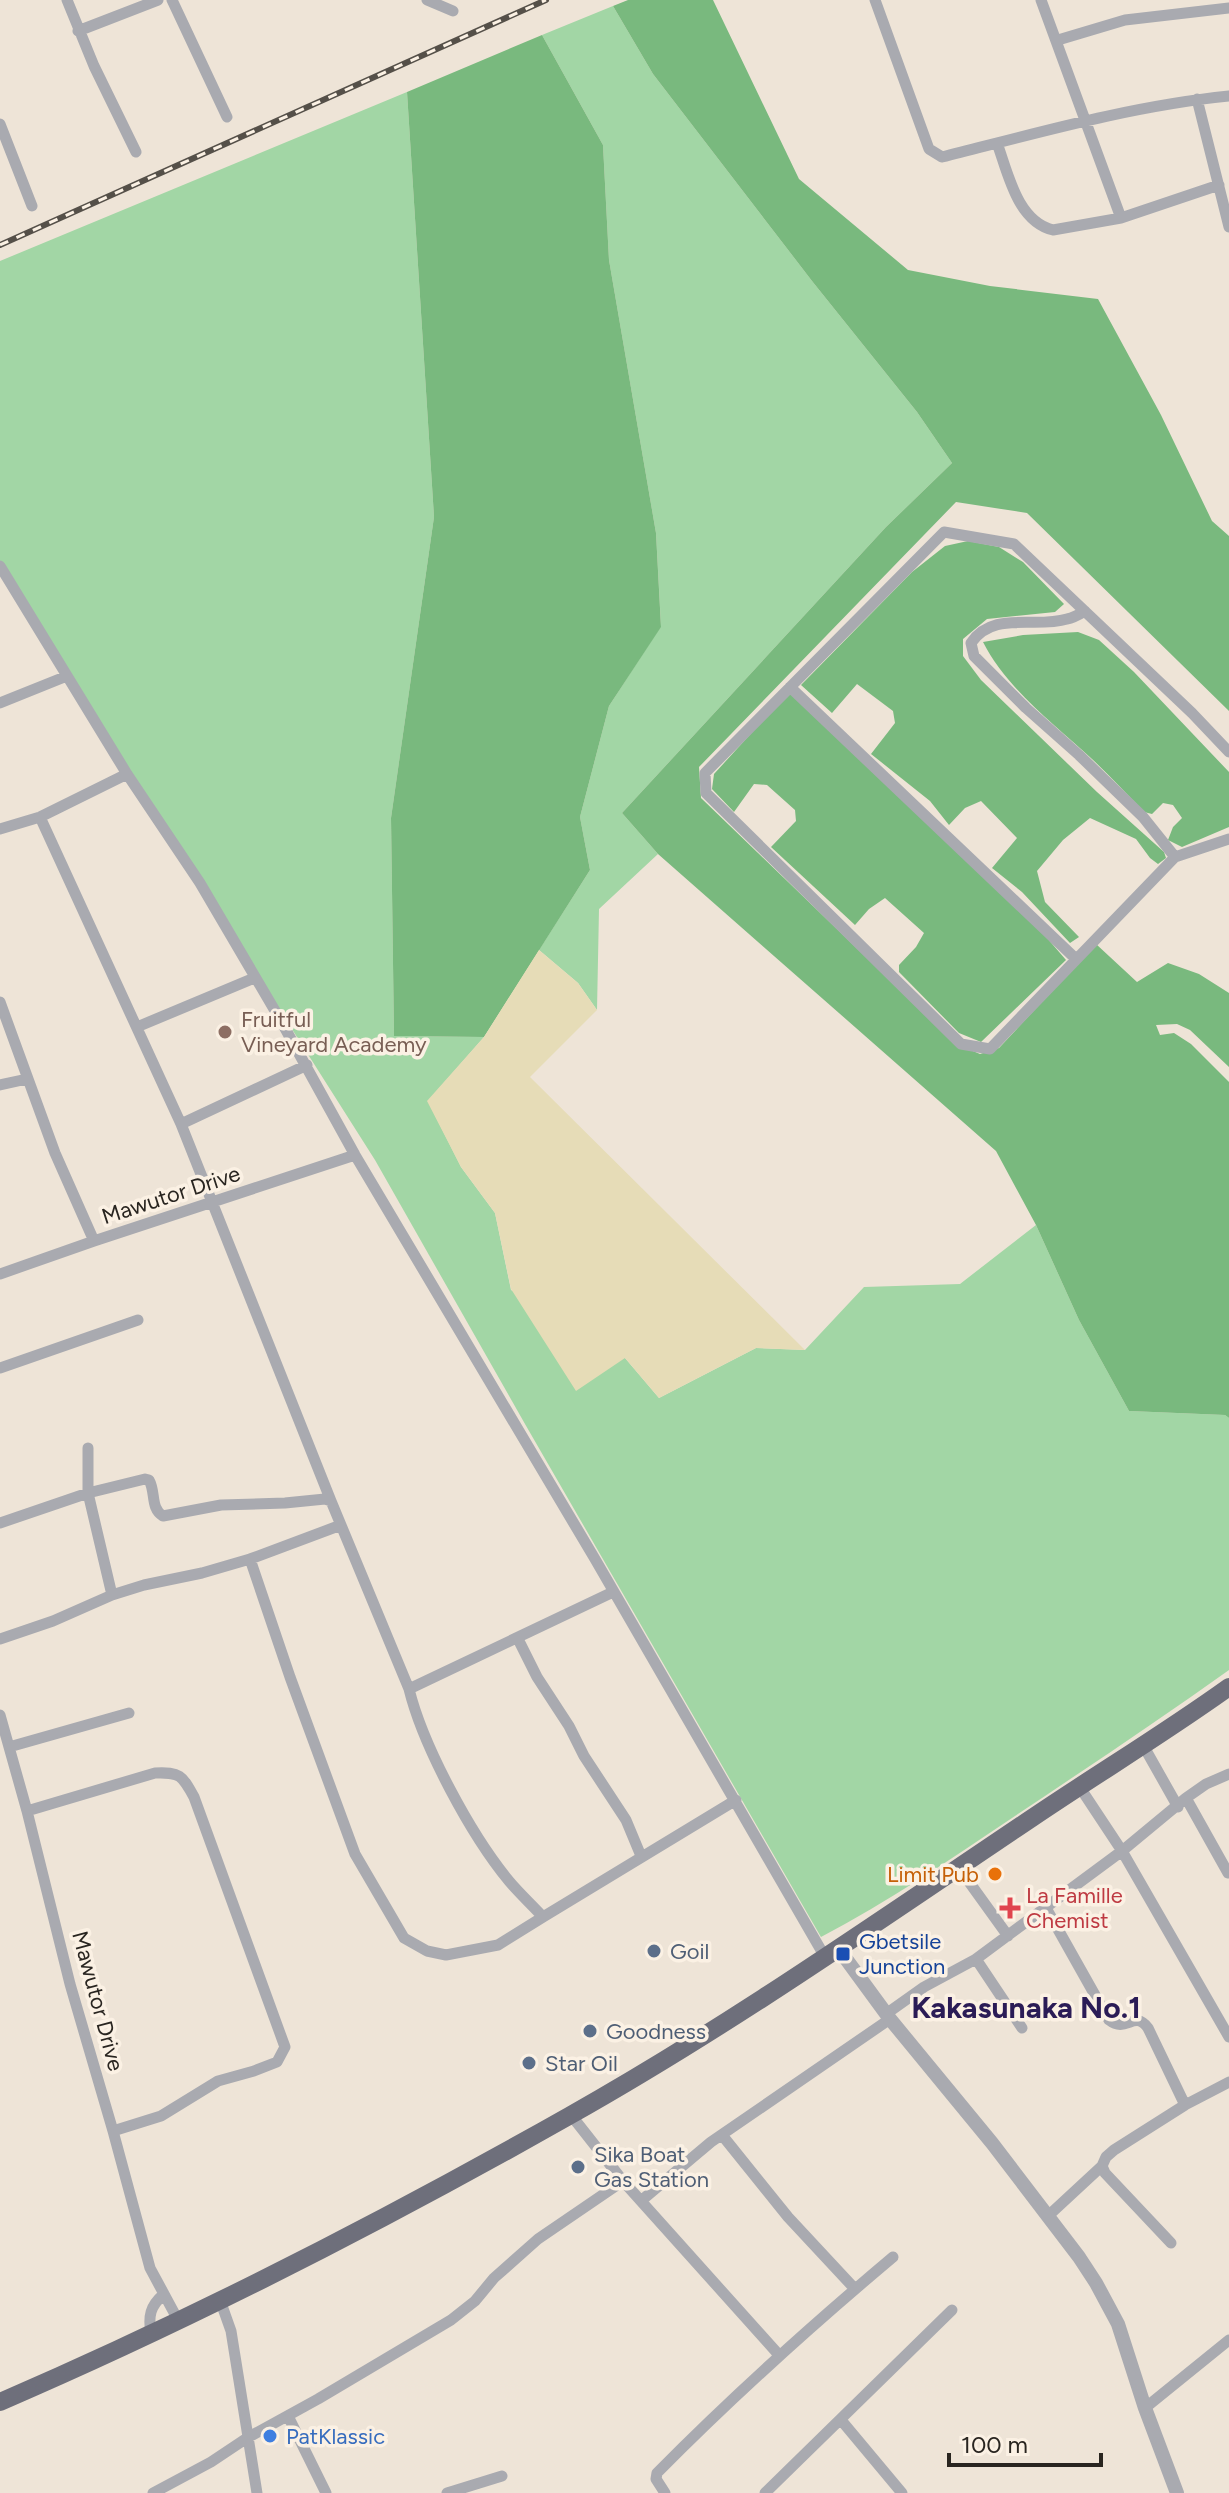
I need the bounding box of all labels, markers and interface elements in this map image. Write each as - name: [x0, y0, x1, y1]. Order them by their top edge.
- place label: Fruitful Vineyard Academy: [241, 1006, 427, 1058]
- marker: Fruitful Vineyard Academy: [216, 1023, 234, 1041]
- street label: Mawutor Drive: [98, 1160, 244, 1230]
- place label: Limit Pub: [887, 1861, 979, 1888]
- marker: Limit Pub: [986, 1865, 1004, 1883]
- place label: La Famille Chemist: [1026, 1882, 1123, 1934]
- marker: La Famille Chemist: [1001, 1899, 1019, 1917]
- street label: Mawutor Drive: [66, 1928, 130, 2074]
- place label: Gbetsile Junction: [859, 1928, 945, 1980]
- place label: Goil: [670, 1938, 709, 1965]
- marker: Goil: [645, 1942, 663, 1960]
- marker: Gbetsile Junction: [834, 1945, 852, 1963]
- district label: Kakasunaka No.1: [911, 1989, 1141, 2026]
- place label: Goodness: [606, 2018, 706, 2045]
- marker: Goodness: [581, 2022, 599, 2040]
- place label: Star Oil: [545, 2050, 618, 2077]
- marker: Star Oil: [520, 2054, 538, 2072]
- place label: Sika Boat Gas Station: [594, 2141, 709, 2193]
- marker: Sika Boat Gas Station: [569, 2158, 587, 2176]
- scale bar: [949, 2417, 1101, 2467]
- place label: PatKlassic: [286, 2423, 385, 2450]
- marker: PatKlassic: [261, 2427, 279, 2445]
- text: 100 m: [961, 2430, 1028, 2459]

